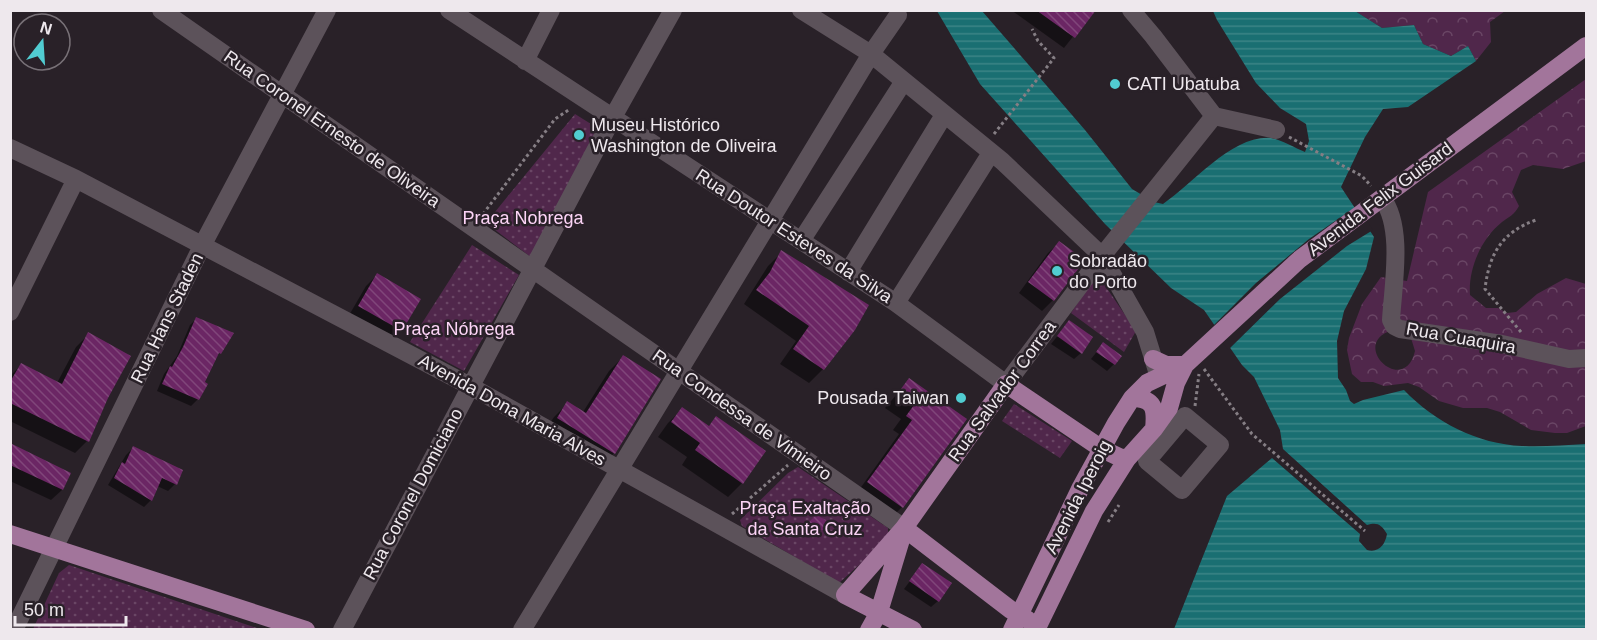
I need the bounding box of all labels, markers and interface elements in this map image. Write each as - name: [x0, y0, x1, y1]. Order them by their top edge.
- north arrow: [12, 12, 72, 72]
- text: N: [38, 18, 54, 38]
- street label: Rua Coronel Ernesto de Oliveira: [220, 46, 445, 212]
- place label: CATI Ubatuba: [1127, 74, 1241, 94]
- marker: CATI Ubatuba: [1108, 77, 1122, 91]
- place label: Museu Histórico Washington de Oliveira: [591, 115, 777, 156]
- marker: Museu Histórico Washington de Oliveira: [572, 128, 586, 142]
- street label: Avenida Felix Guisard: [1304, 138, 1456, 260]
- street label: Rua Doutor Esteves da Silva: [692, 165, 897, 308]
- park label: Praça Nobrega: [462, 208, 585, 228]
- street label: Rua Hans Staden: [127, 250, 207, 386]
- place label: Sobradão do Porto: [1069, 251, 1147, 292]
- marker: Sobradão do Porto: [1050, 264, 1064, 278]
- street label: Rua Salvador Correa: [944, 316, 1060, 465]
- park label: Praça Nóbrega: [393, 319, 516, 339]
- street label: Rua Cuaquira: [1405, 319, 1518, 358]
- street label: Rua Condessa de Vimieiro: [649, 345, 835, 485]
- street label: Avenida Dona Maria Alves: [415, 350, 609, 470]
- place label: Pousada Taiwan: [817, 388, 949, 408]
- marker: Pousada Taiwan: [954, 391, 968, 405]
- street label: Rua Coronel Domiciano: [359, 405, 467, 583]
- street label: Avenida Iperoig: [1041, 437, 1115, 557]
- park label: Praça Exaltação da Santa Cruz: [739, 498, 871, 539]
- scale bar: [15, 589, 126, 627]
- text: 50 m: [24, 600, 64, 620]

